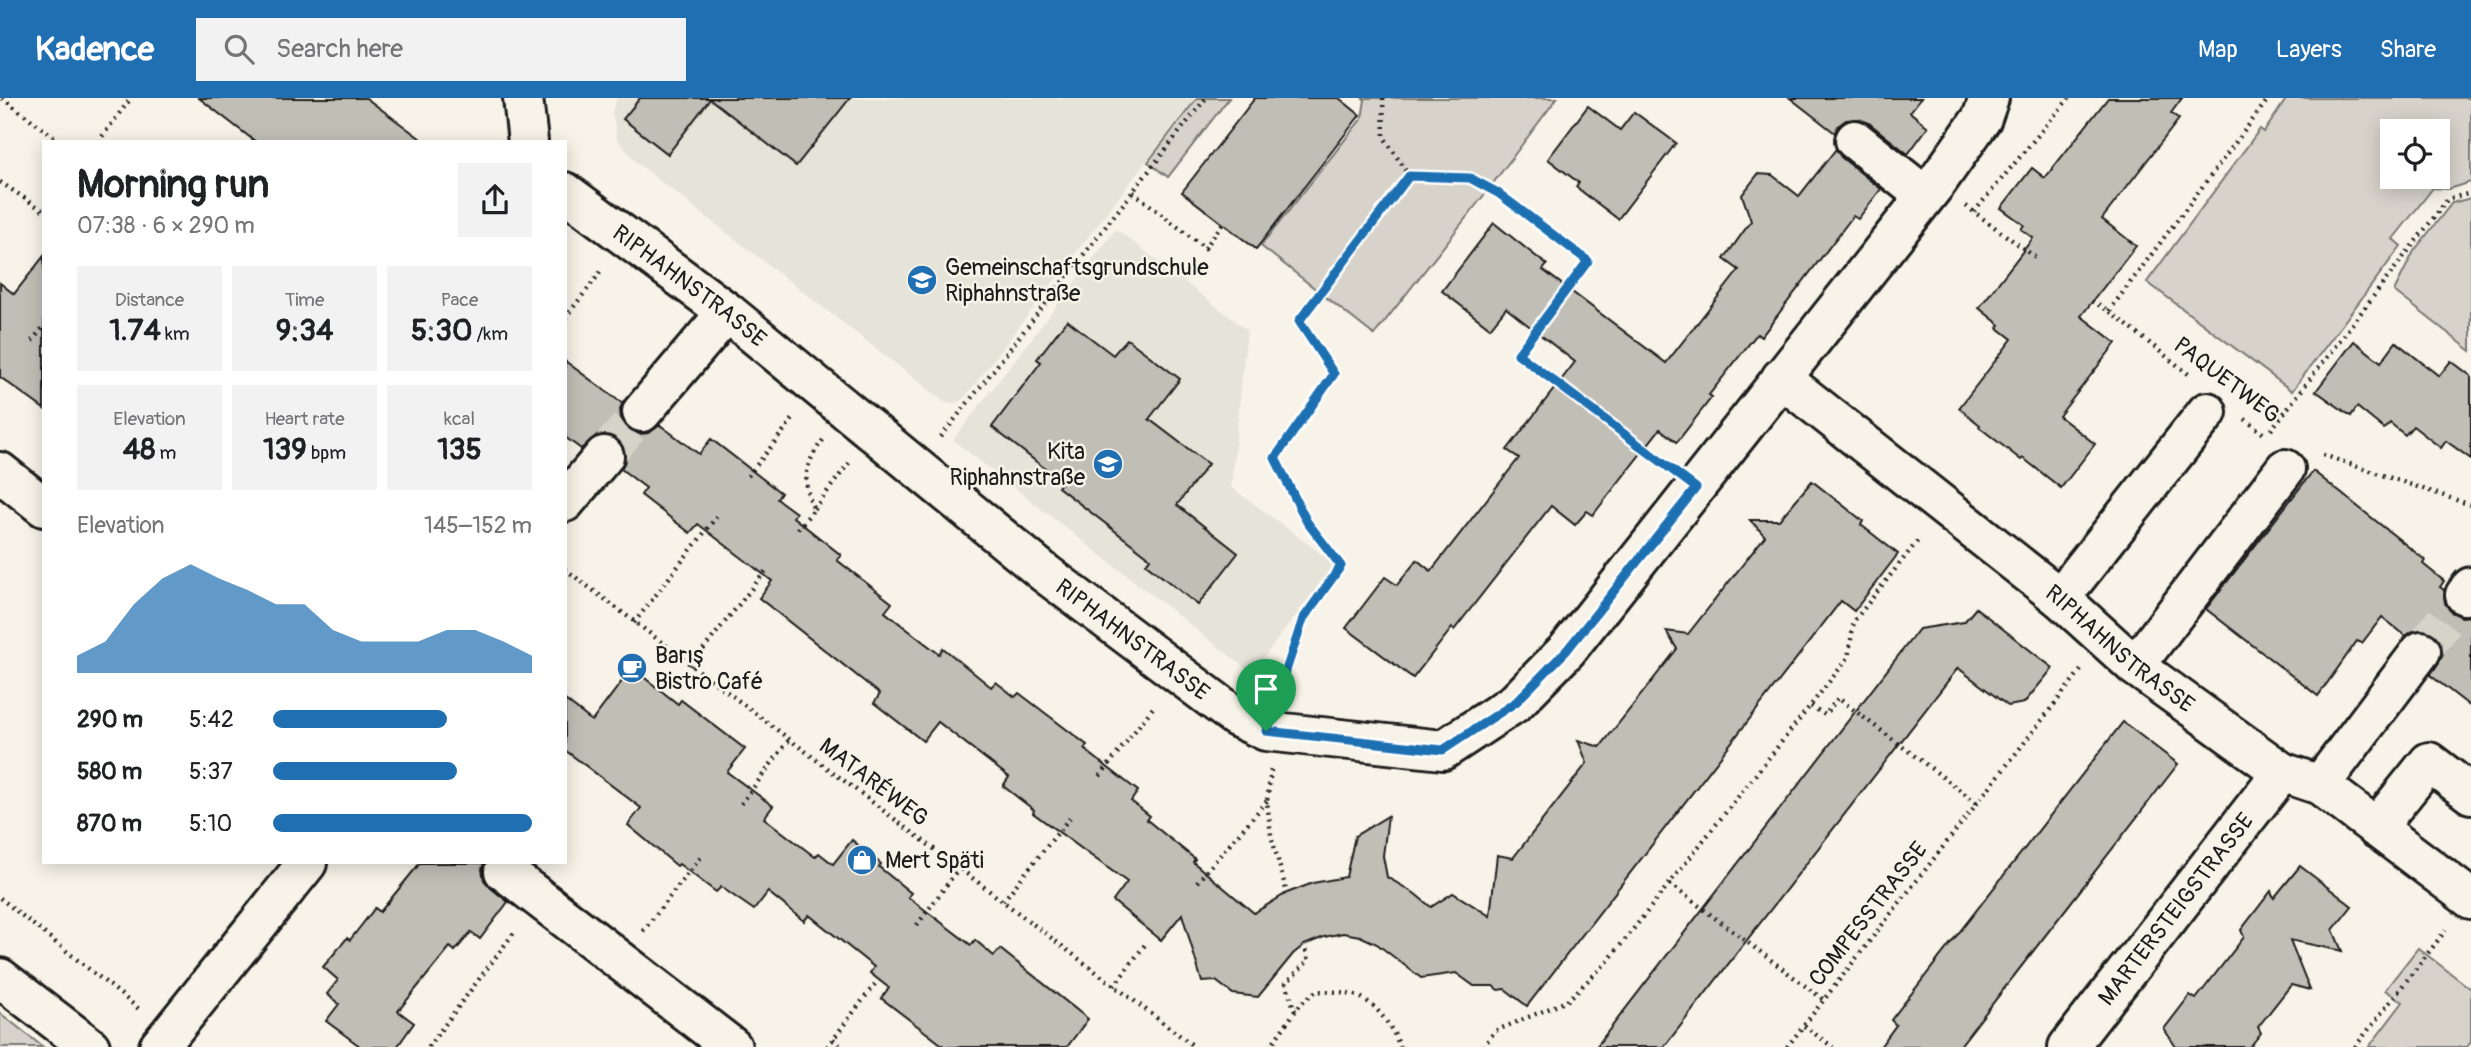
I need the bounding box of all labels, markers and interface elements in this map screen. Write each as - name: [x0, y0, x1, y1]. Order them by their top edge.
- search box: [196, 18, 686, 81]
- text: Kadence: [35, 29, 154, 70]
- icon: search: [220, 30, 258, 68]
- text: Search here: [276, 33, 403, 65]
- text: Map: [2198, 35, 2238, 64]
- text: Layers: [2276, 35, 2342, 64]
- text: Share: [2380, 35, 2436, 64]
- map controls: [2380, 119, 2450, 189]
- button: locate: [2380, 119, 2450, 189]
- text: Morning run: [77, 161, 269, 209]
- button: share: [458, 163, 532, 237]
- text: 07:38 · 6 × 290 m: [77, 211, 255, 240]
- street label: RIPHAHNSTRASSE: [607, 218, 773, 353]
- place label: Gemeinschaftsgrundschule Riphahnstraße: [945, 253, 1209, 308]
- school or university icon: Gemeinschaftsgrundschule Riphahnstraße: [905, 263, 939, 297]
- text: Distance: [115, 288, 184, 312]
- text: Time: [285, 288, 324, 312]
- text: Pace: [441, 288, 478, 312]
- text: 1.74: [109, 312, 161, 349]
- text: 9:34: [276, 312, 333, 349]
- text: 5:30: [411, 312, 472, 349]
- text: km: [161, 322, 190, 346]
- text: /km: [472, 322, 508, 346]
- street label: PAQUETWEG: [2168, 331, 2286, 429]
- text: Elevation: [113, 407, 186, 431]
- text: Heart rate: [264, 407, 345, 431]
- text: kcal: [444, 407, 475, 431]
- text: 48: [123, 431, 155, 468]
- text: 139: [263, 431, 307, 468]
- text: 135: [437, 431, 482, 468]
- place label: Kita Riphahnstraße: [950, 437, 1086, 492]
- text: m: [155, 441, 176, 465]
- text: bpm: [307, 441, 346, 465]
- school or university icon: Kita Riphahnstraße: [1091, 447, 1125, 481]
- text: Elevation: [77, 511, 165, 540]
- text: 145–152 m: [424, 511, 532, 540]
- street label: RIPHAHNSTRASSE: [1050, 572, 1216, 707]
- street label: RIPHAHNSTRASSE: [2040, 578, 2200, 719]
- place label: Barış Bistro Café: [655, 641, 763, 696]
- cafe icon: Barış Bistro Café: [615, 651, 649, 685]
- pin: [1236, 659, 1296, 731]
- icon: arrive: [1247, 670, 1285, 708]
- text: 290 m: [77, 705, 143, 734]
- text: 5:42: [189, 705, 234, 734]
- street label: MATARÉWEG: [813, 731, 935, 833]
- text: 580 m: [77, 757, 142, 786]
- text: 5:37: [189, 757, 233, 786]
- street label: MARTERSTEIGSTRASSE: [2092, 807, 2259, 1011]
- text: 870 m: [77, 809, 142, 838]
- text: 5:10: [189, 809, 232, 838]
- street label: COMPESSTRASSE: [1802, 836, 1934, 992]
- shop icon: Mert Späti: [845, 843, 879, 877]
- place label: Mert Späti: [885, 846, 984, 875]

